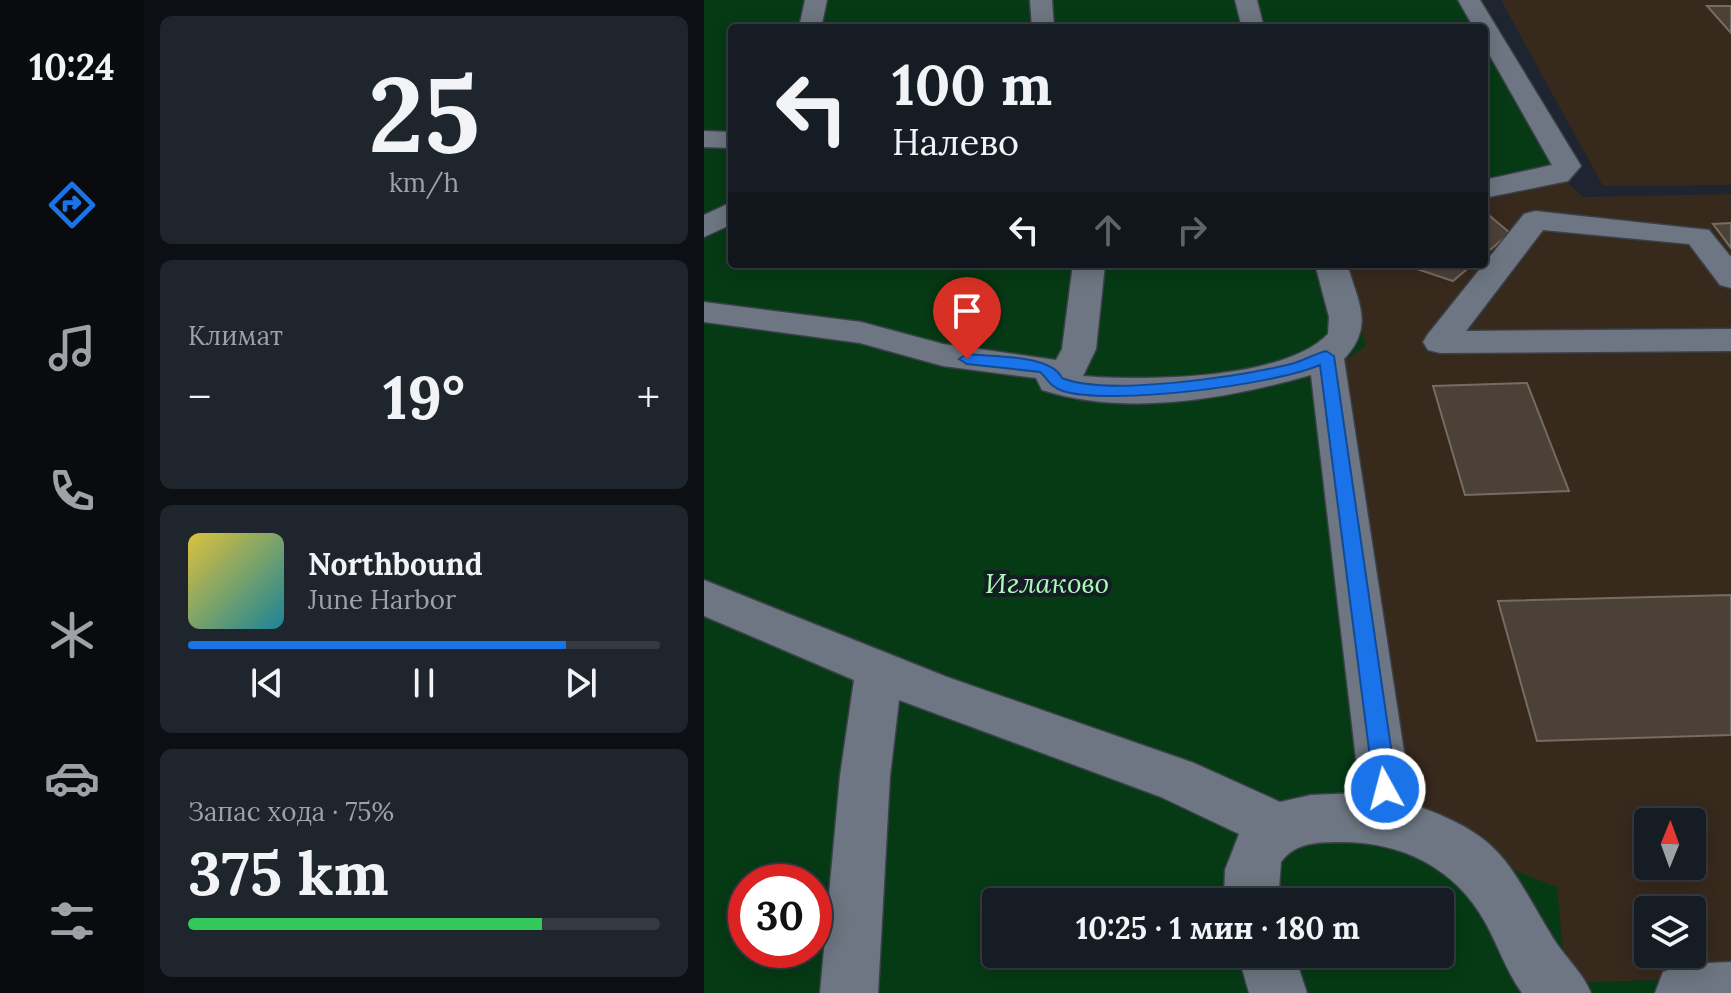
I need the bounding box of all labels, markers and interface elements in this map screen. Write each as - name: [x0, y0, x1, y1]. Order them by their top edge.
- text: 10:24: [29, 44, 115, 90]
- text: 25: [368, 47, 480, 180]
- text: 100 m: [892, 49, 1052, 120]
- icon: left: [760, 56, 864, 160]
- text: Налево: [892, 119, 1019, 165]
- text: km/h: [389, 166, 459, 199]
- icon: directions: [44, 177, 100, 233]
- icon: left: [1002, 208, 1046, 252]
- icon: ahead: [1086, 208, 1130, 252]
- icon: right: [1170, 208, 1214, 252]
- pin: [933, 277, 1001, 359]
- icon: arrive: [945, 289, 989, 333]
- text: Климат: [188, 319, 283, 352]
- icon: music: [44, 320, 100, 376]
- text: 19°: [383, 359, 465, 435]
- text: −: [188, 369, 211, 425]
- text: +: [637, 369, 660, 425]
- icon: phone: [44, 463, 100, 519]
- text: Northbound: [308, 545, 483, 583]
- park label: Иглаково: [985, 565, 1109, 601]
- text: June Harbor: [308, 583, 456, 616]
- icon: climate: [44, 607, 100, 663]
- icon: previous: [245, 661, 289, 705]
- icon: pause: [402, 661, 446, 705]
- icon: next: [559, 661, 603, 705]
- position arrow: [1343, 747, 1427, 831]
- icon: car: [44, 750, 100, 806]
- text: Запас хода · 75%: [188, 795, 394, 828]
- north arrow: [1634, 808, 1706, 880]
- map controls: [1634, 808, 1706, 968]
- text: 375 km: [188, 835, 389, 911]
- speed limit sign: 30: [728, 864, 832, 968]
- icon: filters: [44, 893, 100, 949]
- button: layers: [1634, 896, 1706, 968]
- text: 10:25 · 1 мин · 180 m: [1076, 909, 1360, 947]

